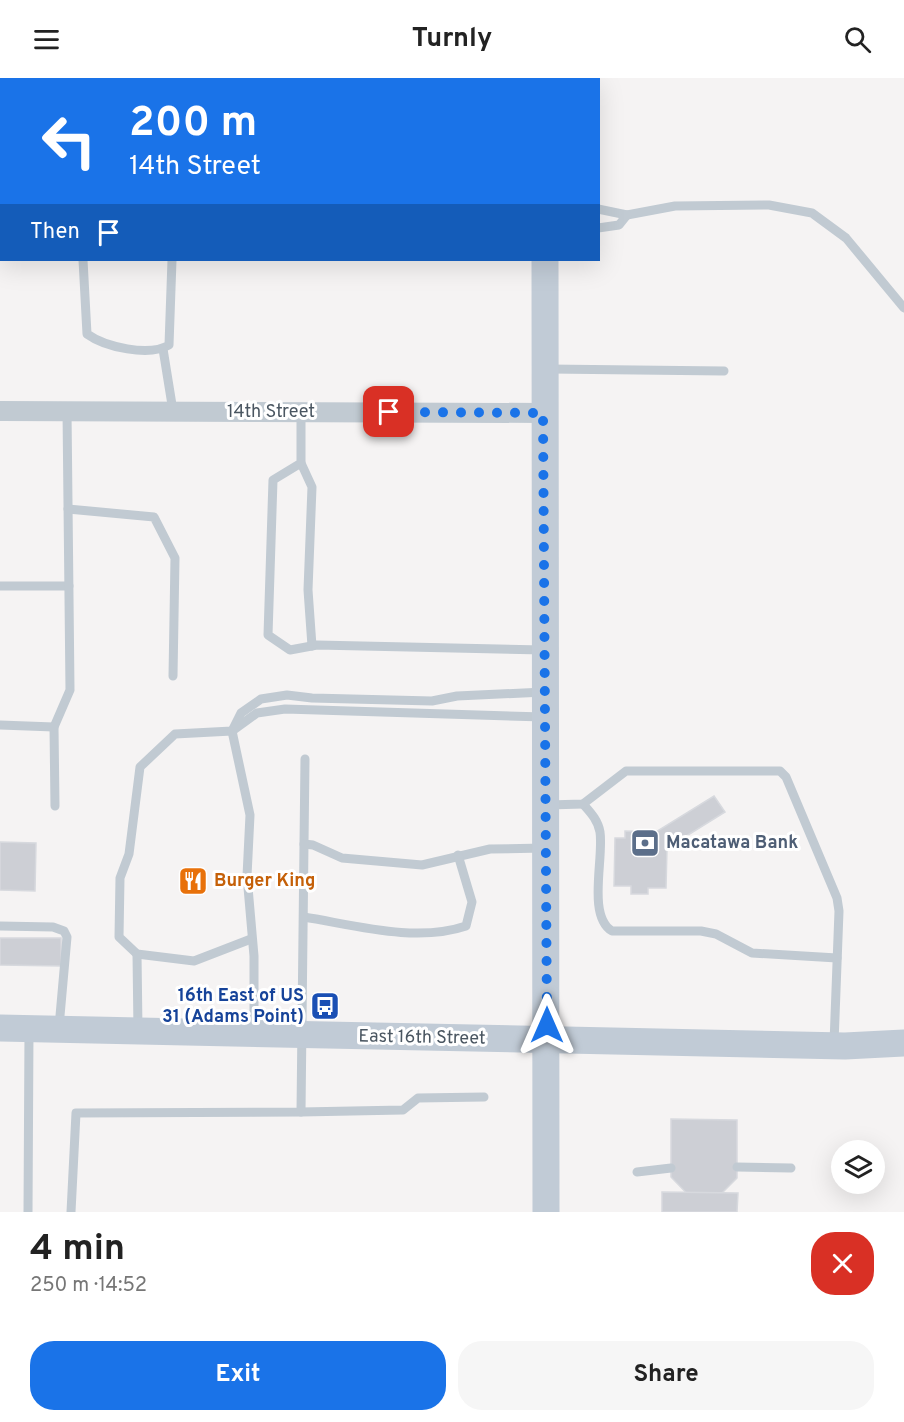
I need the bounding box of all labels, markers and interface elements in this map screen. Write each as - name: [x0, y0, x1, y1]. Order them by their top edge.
- text: Turnly: [412, 22, 492, 56]
- icon: menu: [30, 23, 63, 56]
- icon: search: [841, 23, 874, 56]
- text: 200 m: [129, 98, 257, 151]
- icon: left: [30, 102, 108, 180]
- text: 14th Street: [129, 150, 261, 184]
- icon: arrive: [92, 216, 125, 249]
- text: Then: [30, 219, 80, 246]
- pin: [363, 386, 414, 437]
- icon: arrive: [372, 395, 405, 428]
- street label: 14th Street: [227, 401, 315, 424]
- bank icon: Macatawa Bank: [629, 827, 661, 859]
- place label: Macatawa Bank: [666, 832, 798, 855]
- restaurant icon: Burger King: [177, 865, 209, 897]
- place label: Burger King: [214, 870, 315, 893]
- place label: 16th East of US 31 (Adams Point): [162, 985, 304, 1029]
- bus stop icon: 16th East of US 31 (Adams Point): [309, 990, 341, 1022]
- position arrow: [515, 993, 579, 1057]
- street label: East 16th Street: [358, 1025, 486, 1051]
- map controls: [831, 1140, 885, 1194]
- button: layers: [831, 1140, 885, 1194]
- text: 4 min: [30, 1227, 125, 1273]
- button: close: [811, 1232, 874, 1295]
- text: 250 m · 14:52: [30, 1273, 147, 1299]
- button: Exit: [30, 1341, 446, 1410]
- button: Share: [458, 1341, 874, 1410]

